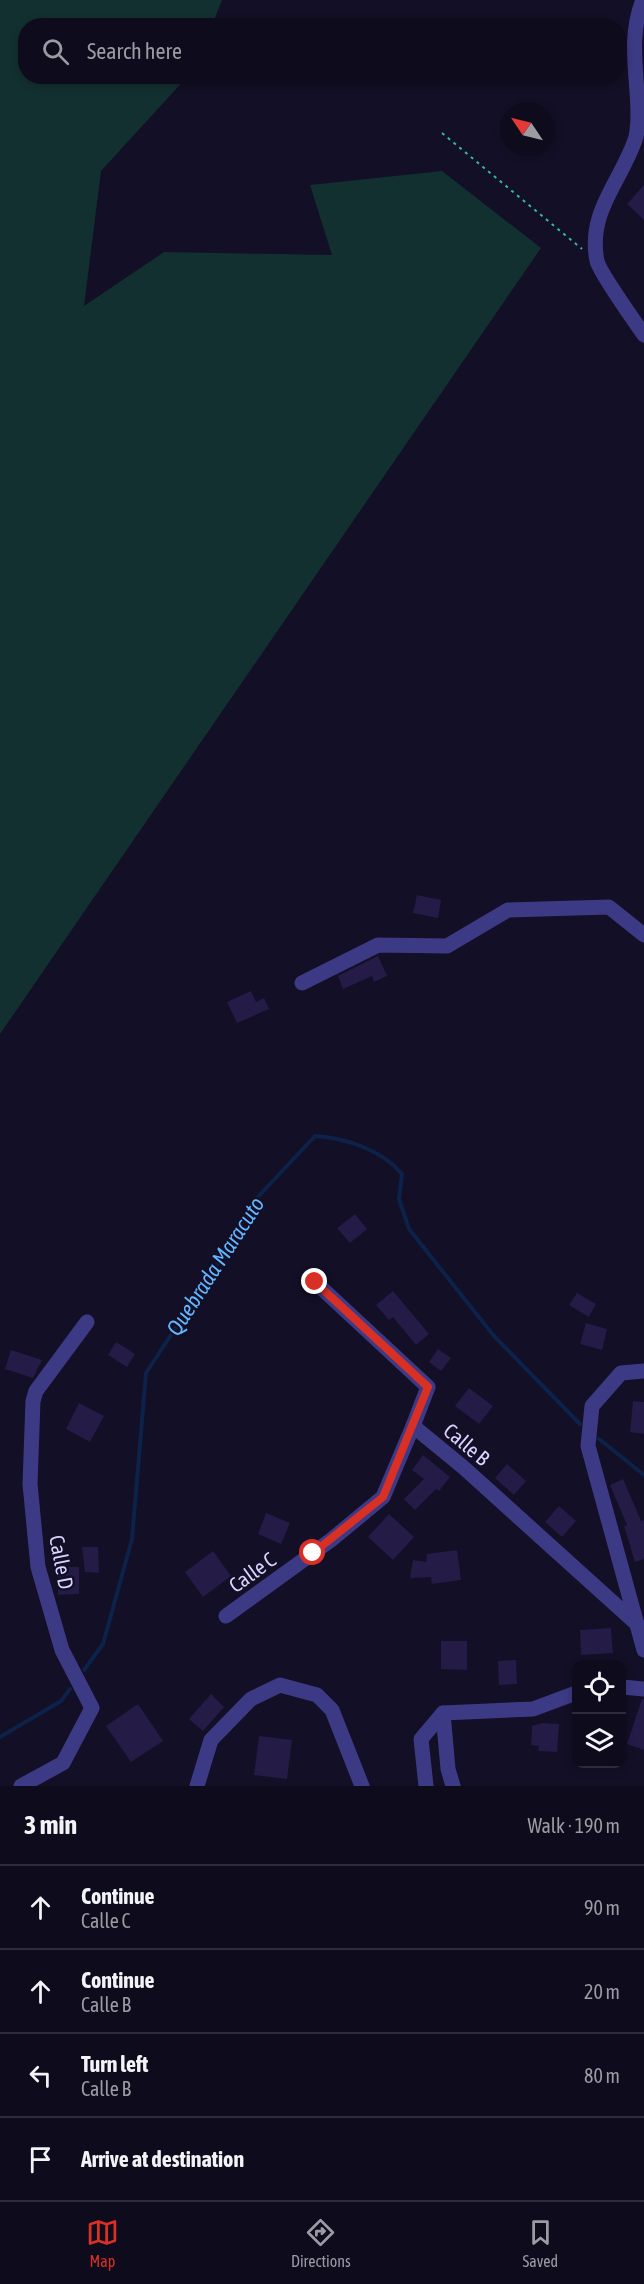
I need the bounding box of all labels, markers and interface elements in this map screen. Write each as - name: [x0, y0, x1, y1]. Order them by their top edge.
- search box: [18, 18, 626, 84]
- icon: search: [39, 35, 72, 68]
- text: Search here: [87, 38, 182, 64]
- north arrow: [500, 102, 554, 156]
- water label: Quebrada Maracuto: [161, 1192, 269, 1340]
- route end: [301, 1268, 327, 1294]
- street label: Calle B: [439, 1418, 495, 1470]
- street label: Calle D: [45, 1533, 79, 1591]
- route start: [299, 1539, 325, 1565]
- street label: Calle C: [224, 1547, 281, 1597]
- map controls: [572, 1660, 626, 1768]
- button: locate: [572, 1660, 626, 1714]
- button: layers: [572, 1714, 626, 1768]
- text: 3 min: [24, 1810, 77, 1840]
- text: Walk · 190 m: [528, 1814, 620, 1837]
- text: Continue: [81, 1883, 155, 1909]
- icon: ahead: [24, 1891, 57, 1924]
- text: 90 m: [584, 1896, 620, 1919]
- text: Calle C: [81, 1909, 131, 1932]
- text: Continue: [81, 1967, 155, 1993]
- icon: ahead: [24, 1975, 57, 2008]
- text: 20 m: [584, 1980, 620, 2003]
- text: Calle B: [81, 1993, 131, 2016]
- text: Turn left: [81, 2051, 148, 2077]
- icon: left: [24, 2059, 57, 2092]
- text: 80 m: [584, 2064, 620, 2087]
- text: Calle B: [81, 2077, 131, 2100]
- icon: arrive: [24, 2143, 57, 2176]
- text: Arrive at destination: [81, 2146, 244, 2172]
- tab: Map: [86, 2216, 119, 2270]
- tab: Directions: [291, 2216, 351, 2270]
- tab: Saved: [523, 2216, 558, 2270]

